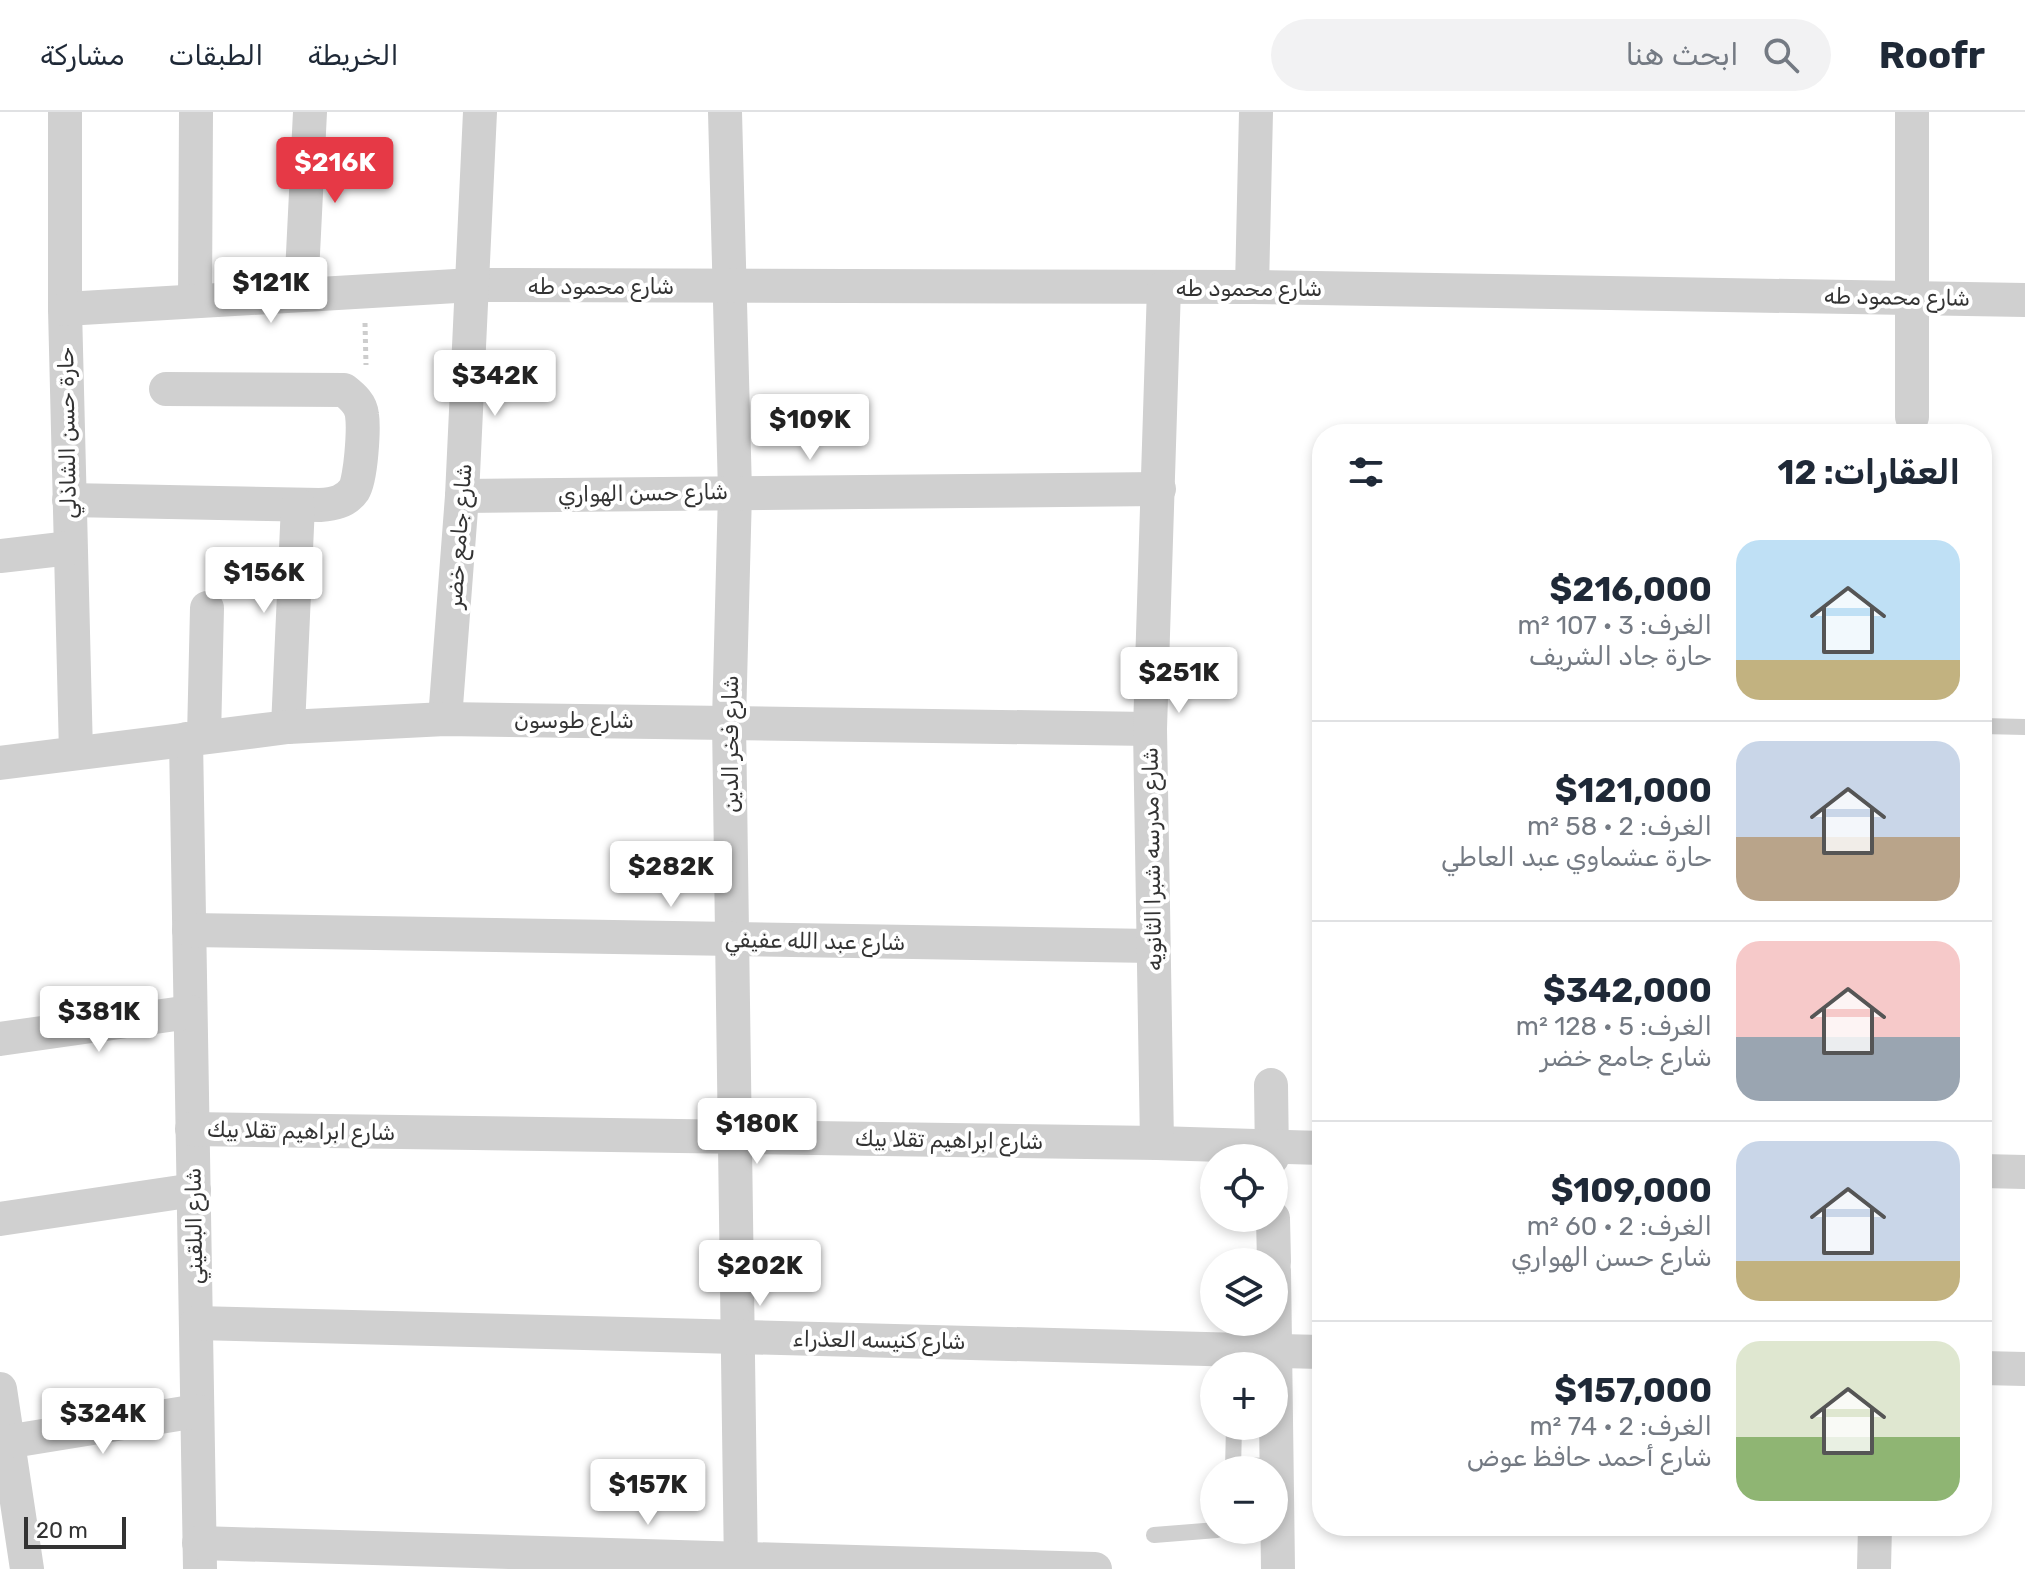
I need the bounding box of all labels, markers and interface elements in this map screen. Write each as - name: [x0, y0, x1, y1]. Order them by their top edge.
- search box: [1271, 19, 1831, 91]
- text: Roofr: [1879, 32, 1985, 78]
- icon: search: [1759, 33, 1803, 77]
- text: ابحث هنا: [1625, 37, 1739, 73]
- text: مشاركة: [40, 39, 124, 72]
- text: الطبقات: [168, 39, 263, 72]
- text: الخريطة: [307, 39, 399, 72]
- pin: $216K: [279, 137, 391, 205]
- text: $216K: [294, 147, 376, 178]
- pin: $121K: [215, 257, 327, 325]
- text: $121K: [232, 267, 310, 298]
- street label: شارع محمود طه: [528, 273, 674, 302]
- street label: شارع محمود طه: [1176, 275, 1322, 304]
- street label: شارع محمود طه: [1824, 282, 1970, 314]
- street label: حارة حسن الشاذلي: [52, 347, 85, 519]
- pin: $342K: [439, 350, 551, 418]
- text: $342K: [452, 360, 538, 391]
- pin: $109K: [754, 394, 866, 462]
- text: $109K: [769, 404, 851, 435]
- icon: filters: [1344, 450, 1388, 494]
- text: العقارات: 12: [1777, 452, 1960, 493]
- street label: شارع جامع خضر: [440, 463, 481, 612]
- street label: شارع حسن الهواري: [558, 478, 728, 510]
- pin: $156K: [208, 547, 320, 615]
- text: $156K: [223, 557, 305, 588]
- text: $216,000: [1550, 569, 1712, 610]
- icon: home: [1800, 572, 1896, 668]
- text: الغرف: 3 · 107 m²: [1518, 610, 1712, 641]
- text: حارة جاد الشريف: [1529, 641, 1712, 672]
- pin: $251K: [1123, 647, 1235, 715]
- text: $251K: [1138, 657, 1220, 688]
- street label: شارع فخر الدين: [717, 675, 746, 813]
- street label: شارع طوسون: [514, 707, 634, 736]
- street label: شارع مدرسه شبرا الثانويه: [1137, 747, 1169, 971]
- text: $121,000: [1555, 770, 1712, 811]
- icon: home: [1800, 773, 1896, 869]
- text: الغرف: 2 · 58 m²: [1527, 811, 1712, 842]
- pin: $282K: [615, 841, 727, 909]
- text: حارة عشماوي عبد العاطي: [1441, 842, 1712, 873]
- text: $282K: [628, 851, 714, 882]
- street label: شارع عبد الله عفيفي: [724, 926, 906, 959]
- text: $342,000: [1543, 970, 1712, 1011]
- icon: home: [1800, 973, 1896, 1069]
- pin: $381K: [43, 986, 155, 1054]
- text: $381K: [58, 996, 140, 1027]
- text: الغرف: 5 · 128 m²: [1516, 1011, 1712, 1042]
- text: شارع جامع خضر: [1540, 1042, 1712, 1073]
- pin: $180K: [701, 1098, 813, 1166]
- text: $180K: [716, 1108, 798, 1139]
- street label: شارع ابراهيم تقلا بيك: [207, 1116, 395, 1148]
- street label: شارع ابراهيم تقلا بيك: [855, 1125, 1043, 1157]
- map controls: [1200, 1144, 1288, 1544]
- button: locate: [1200, 1144, 1288, 1232]
- street label: شارع البلقيني: [179, 1167, 212, 1285]
- text: $109,000: [1551, 1170, 1712, 1211]
- icon: home: [1800, 1173, 1896, 1269]
- text: الغرف: 2 · 60 m²: [1527, 1211, 1712, 1242]
- pin: $202K: [704, 1240, 816, 1308]
- text: شارع حسن الهواري: [1511, 1242, 1712, 1273]
- button: layers: [1200, 1248, 1288, 1336]
- text: $202K: [717, 1250, 803, 1281]
- street label: شارع كنيسه العذراء: [792, 1325, 966, 1357]
- button: +: [1200, 1352, 1288, 1440]
- text: $157,000: [1554, 1370, 1712, 1411]
- icon: home: [1800, 1373, 1896, 1469]
- pin: $324K: [47, 1388, 159, 1456]
- text: $324K: [60, 1398, 146, 1429]
- text: الغرف: 2 · 74 m²: [1529, 1411, 1712, 1442]
- text: شارع أحمد حافظ عوض: [1467, 1442, 1712, 1473]
- button: −: [1200, 1456, 1288, 1544]
- pin: $157K: [592, 1459, 704, 1527]
- text: $157K: [608, 1469, 688, 1500]
- scale bar: [24, 1513, 126, 1549]
- text: 20 m: [36, 1517, 88, 1544]

